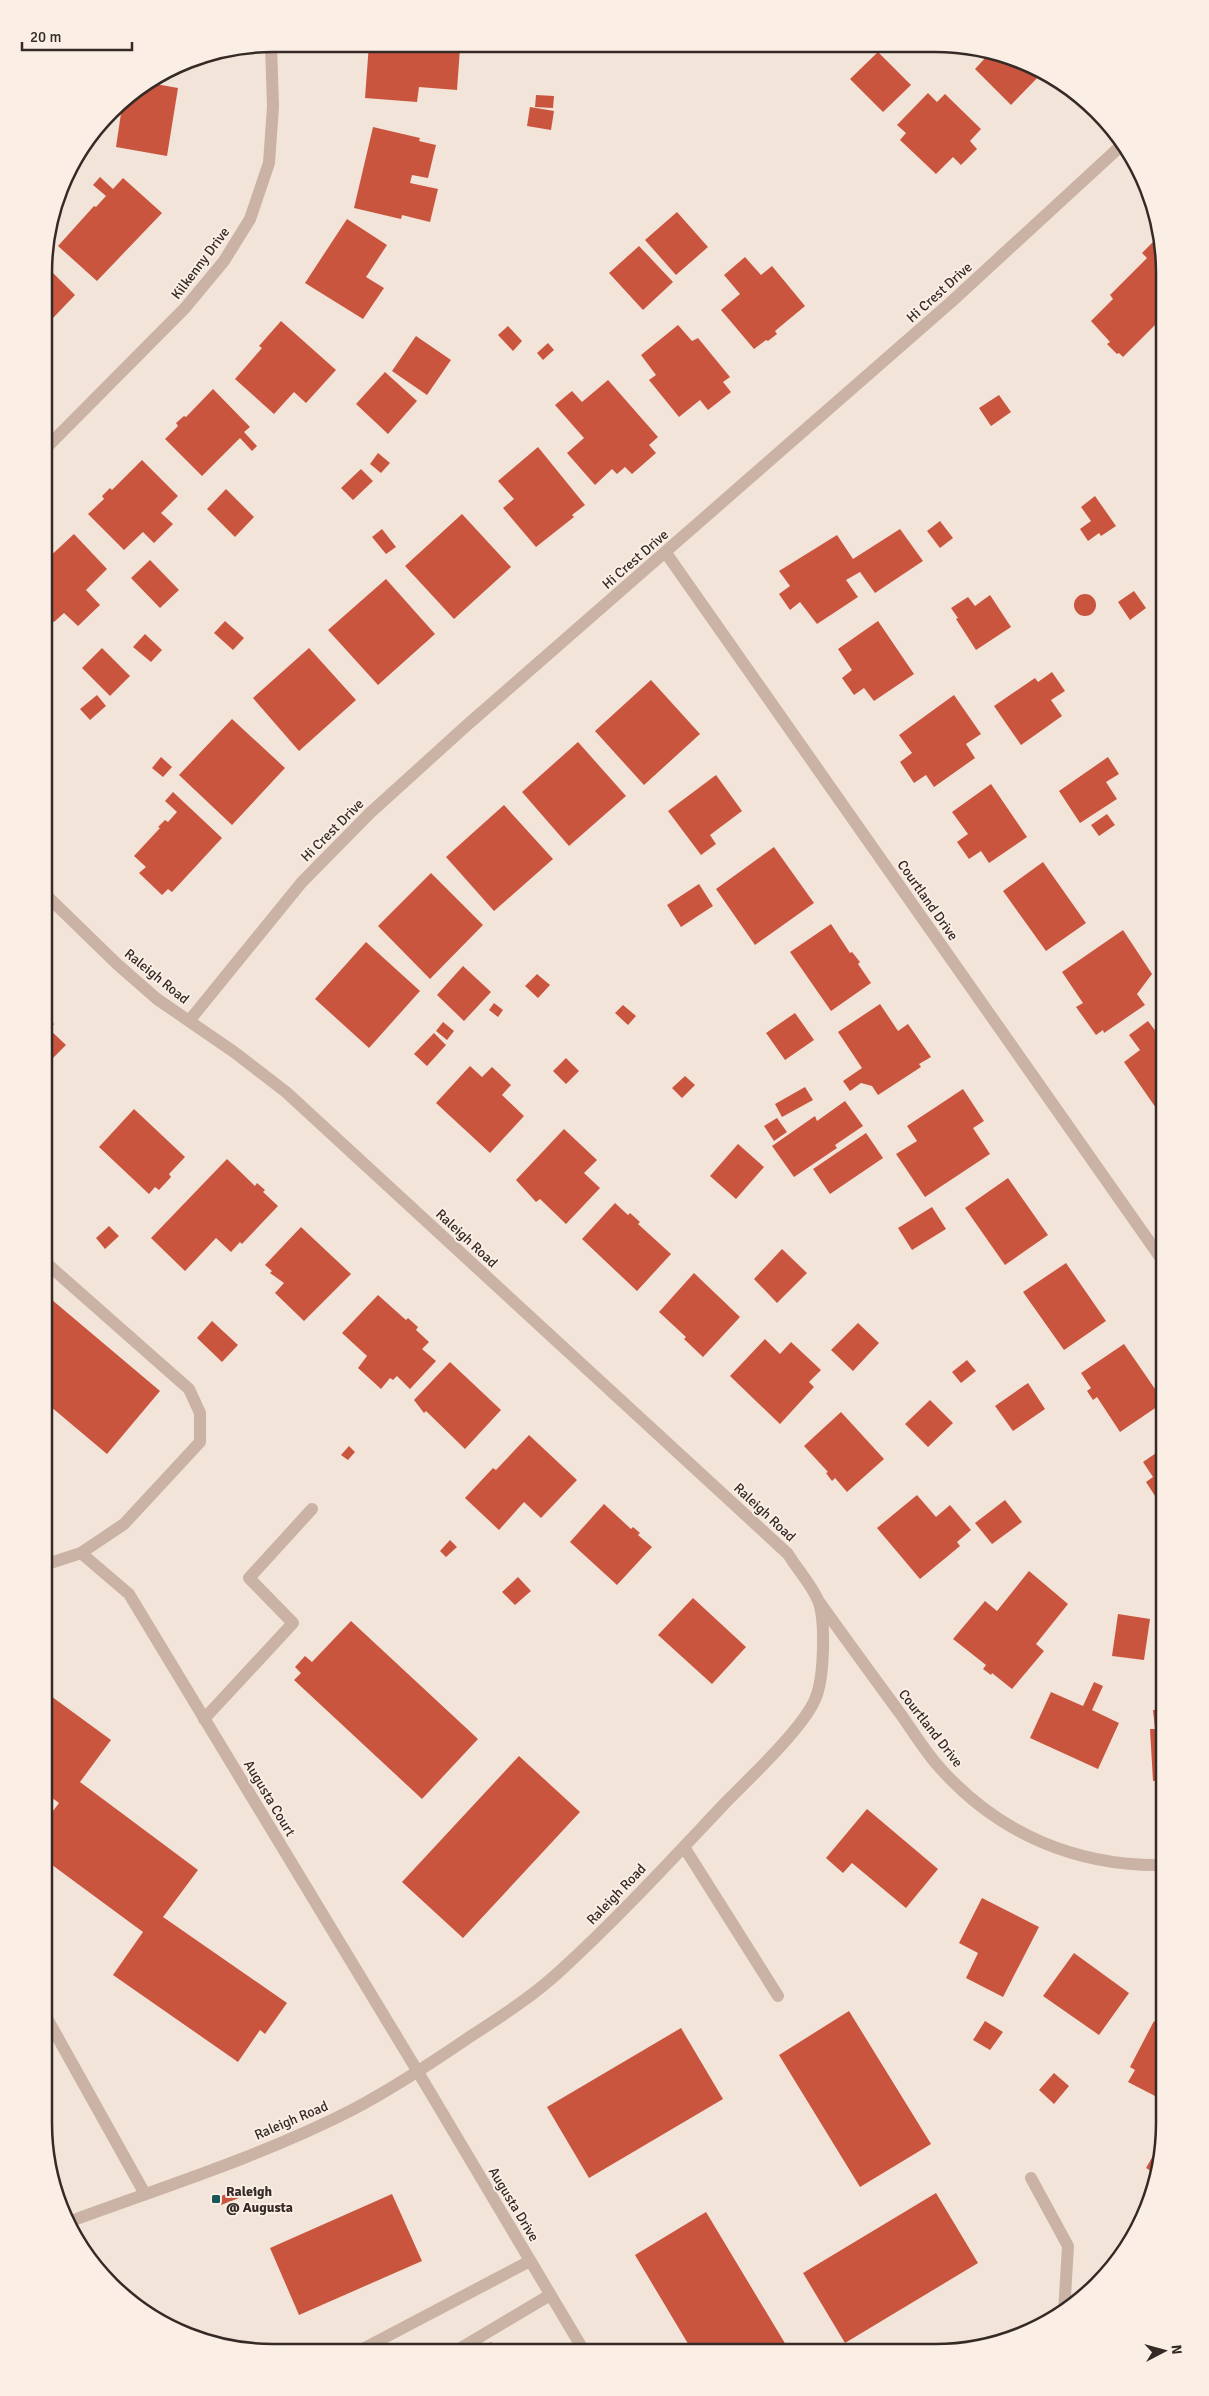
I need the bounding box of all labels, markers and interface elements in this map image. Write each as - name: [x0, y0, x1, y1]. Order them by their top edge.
- scale bar: [22, 20, 132, 52]
- text: 20 m: [30, 28, 61, 46]
- street label: Kilkenny Drive: [168, 224, 233, 303]
- street label: Hi Crest Drive: [903, 259, 976, 326]
- street label: Hi Crest Drive: [599, 526, 672, 593]
- street label: Hi Crest Drive: [297, 795, 367, 865]
- street label: Courtland Drive: [894, 857, 962, 944]
- street label: Raleigh Road: [121, 945, 192, 1008]
- street label: Raleigh Road: [432, 1205, 501, 1271]
- street label: Raleigh Road: [730, 1479, 799, 1545]
- street label: Courtland Drive: [895, 1686, 966, 1771]
- street label: Augusta Court: [240, 1757, 299, 1840]
- street label: Raleigh Road: [583, 1860, 650, 1928]
- street label: Raleigh Road: [252, 2097, 331, 2144]
- street label: Augusta Drive: [485, 2164, 542, 2244]
- place label: Raleigh @ Augusta: [226, 2183, 293, 2216]
- marker: Raleigh @ Augusta: [210, 2193, 222, 2205]
- north arrow: [1139, 2326, 1189, 2376]
- text: N: [1167, 2344, 1185, 2355]

